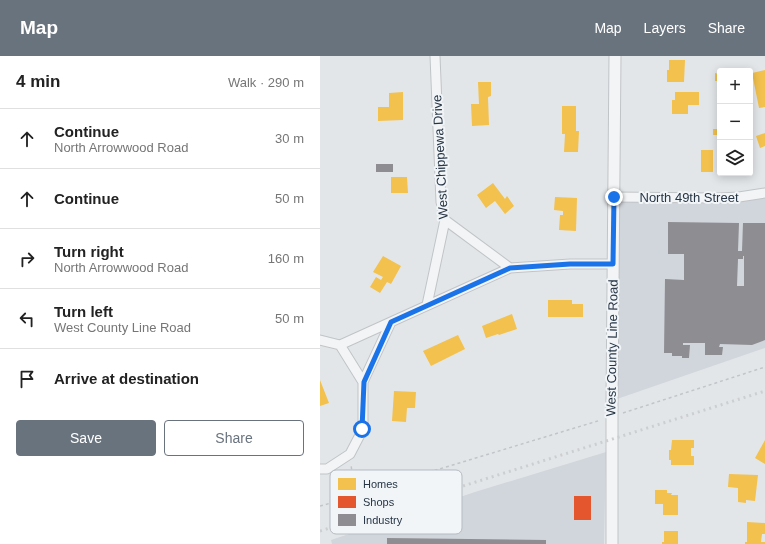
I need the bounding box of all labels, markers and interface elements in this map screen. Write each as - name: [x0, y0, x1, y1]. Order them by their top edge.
- text: Map: [20, 17, 58, 38]
- text: Map: [594, 20, 622, 36]
- text: Layers: [644, 20, 686, 36]
- text: Share: [708, 20, 745, 36]
- map controls: [717, 68, 753, 176]
- button: +: [717, 68, 753, 104]
- text: 4 min: [16, 72, 60, 91]
- text: Walk · 290 m: [228, 75, 304, 90]
- street label: West Chippewa Drive: [429, 94, 451, 220]
- button: −: [717, 104, 753, 140]
- text: Continue: [54, 123, 119, 140]
- icon: ahead: [16, 128, 38, 150]
- text: 30 m: [275, 131, 304, 146]
- text: North Arrowwood Road: [54, 140, 188, 155]
- button: layers: [717, 140, 753, 176]
- icon: ahead: [16, 188, 38, 210]
- route end: [605, 188, 623, 206]
- text: Continue: [54, 190, 119, 207]
- street label: North 49th Street: [640, 190, 739, 205]
- text: 50 m: [275, 191, 304, 206]
- text: Turn right: [54, 243, 124, 260]
- icon: right: [16, 248, 38, 270]
- text: 160 m: [268, 251, 304, 266]
- text: North Arrowwood Road: [54, 260, 188, 275]
- street label: West County Line Road: [603, 279, 621, 417]
- text: Turn left: [54, 303, 113, 320]
- icon: left: [16, 308, 38, 330]
- text: 50 m: [275, 311, 304, 326]
- text: West County Line Road: [54, 320, 191, 335]
- icon: arrive: [16, 368, 38, 390]
- text: Arrive at destination: [54, 370, 199, 387]
- button: Save: [16, 420, 156, 456]
- button: Share: [164, 420, 304, 456]
- route start: [353, 420, 371, 438]
- legend: [330, 470, 462, 534]
- text: Homes: [363, 478, 398, 490]
- text: Shops: [363, 496, 395, 508]
- text: Industry: [363, 514, 403, 526]

